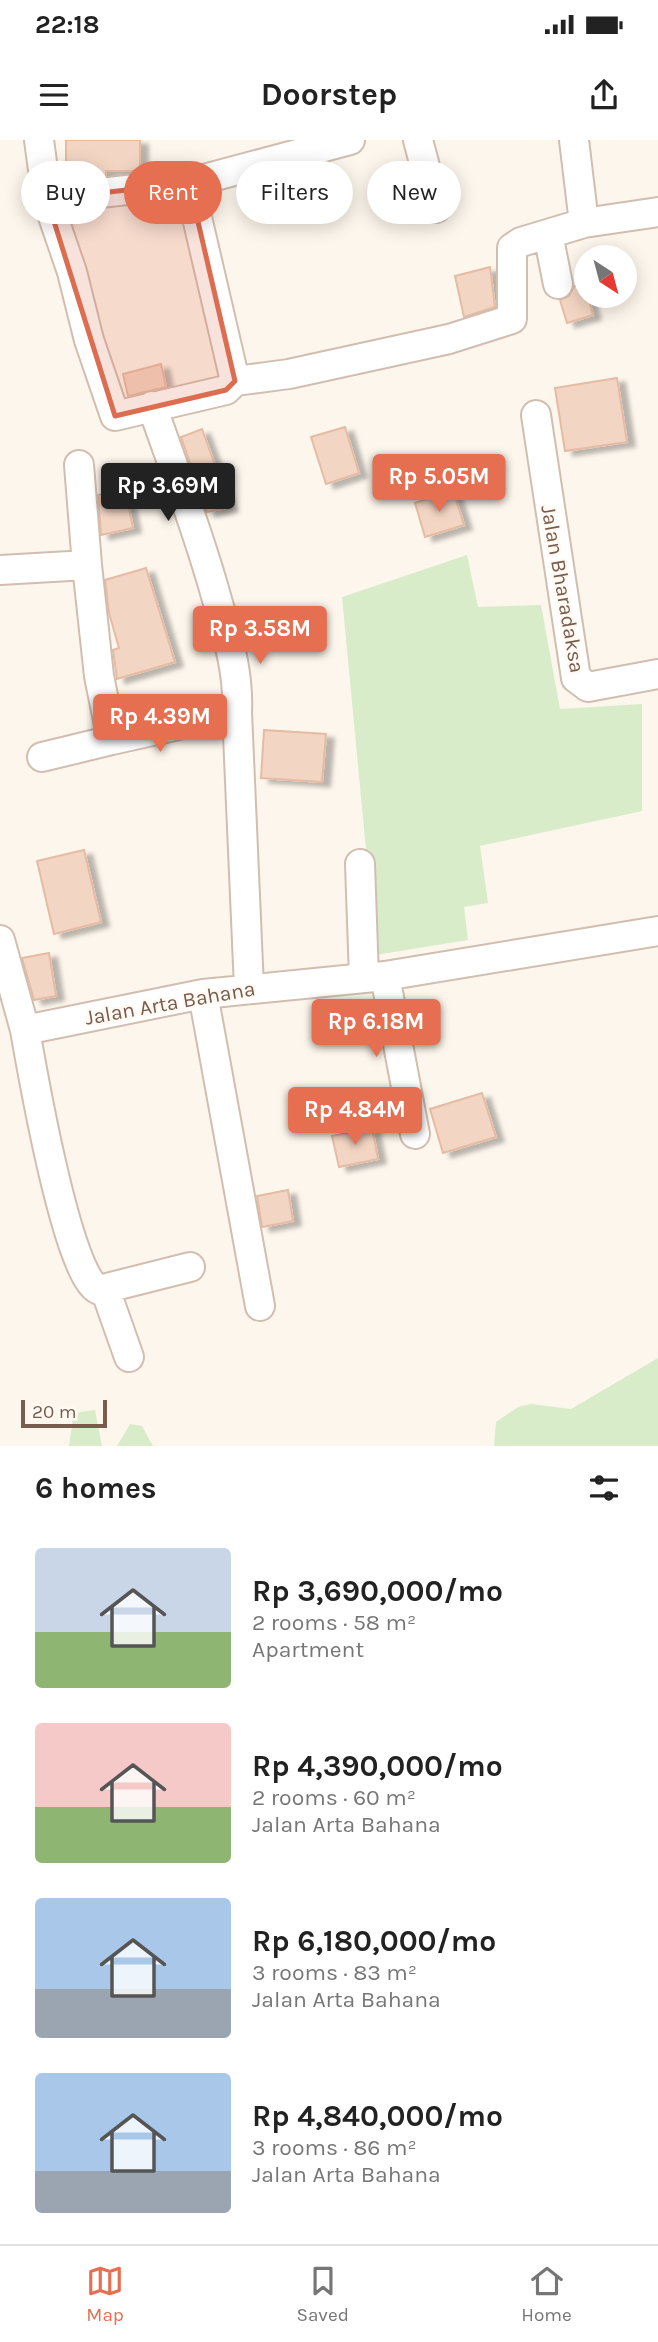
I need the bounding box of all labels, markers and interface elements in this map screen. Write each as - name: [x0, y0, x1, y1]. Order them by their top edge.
- text: 22:18: [35, 9, 100, 40]
- icon: menu: [35, 76, 73, 114]
- text: Doorstep: [261, 76, 397, 113]
- icon: share: [585, 76, 623, 114]
- chip: Buy: [21, 161, 110, 224]
- chip: Rent: [124, 161, 222, 224]
- chip: Filters: [236, 161, 353, 224]
- chip: New: [367, 161, 461, 224]
- north arrow: [574, 245, 637, 308]
- map controls: [574, 245, 637, 308]
- pin: Rp 5.05M: [367, 454, 511, 514]
- text: Rp 5.05M: [388, 463, 490, 490]
- pin: Rp 3.69M: [96, 464, 240, 523]
- text: Rp 3.69M: [117, 472, 219, 499]
- street label: Jalan Bharadaksa: [536, 503, 590, 675]
- pin: Rp 3.58M: [188, 606, 332, 666]
- text: Rp 3.58M: [209, 615, 311, 642]
- pin: Rp 4.39M: [88, 694, 232, 754]
- text: Rp 4.39M: [109, 703, 211, 730]
- street label: Jalan Arta Bahana: [83, 976, 257, 1030]
- pin: Rp 6.18M: [304, 1000, 448, 1059]
- text: Rp 6.18M: [328, 1008, 424, 1035]
- pin: Rp 4.84M: [283, 1088, 427, 1147]
- text: Rp 4.84M: [304, 1096, 406, 1123]
- scale bar: [21, 1397, 107, 1429]
- text: 20 m: [32, 1401, 77, 1423]
- icon: filters: [585, 1469, 623, 1507]
- text: 6 homes: [35, 1470, 157, 1506]
- text: Rp 3,690,000/mo: [252, 1573, 503, 1609]
- icon: home: [91, 1576, 175, 1660]
- text: 2 rooms · 58 m²: [252, 1609, 416, 1636]
- text: Apartment: [252, 1636, 364, 1663]
- text: Rp 4,390,000/mo: [252, 1748, 503, 1784]
- icon: home: [91, 1751, 175, 1835]
- text: 2 rooms · 60 m²: [252, 1784, 416, 1811]
- text: Jalan Arta Bahana: [252, 1811, 441, 1838]
- text: Rp 6,180,000/mo: [252, 1923, 496, 1959]
- icon: home: [91, 1926, 175, 2010]
- text: 3 rooms · 83 m²: [252, 1959, 417, 1986]
- text: Jalan Arta Bahana: [252, 1986, 441, 2013]
- text: Rp 4,840,000/mo: [252, 2098, 503, 2134]
- icon: home: [91, 2101, 175, 2185]
- text: 3 rooms · 86 m²: [252, 2134, 417, 2161]
- text: Jalan Arta Bahana: [252, 2161, 441, 2188]
- tab: Map: [86, 2262, 124, 2326]
- tab: Saved: [296, 2262, 349, 2326]
- tab: Home: [521, 2262, 572, 2326]

